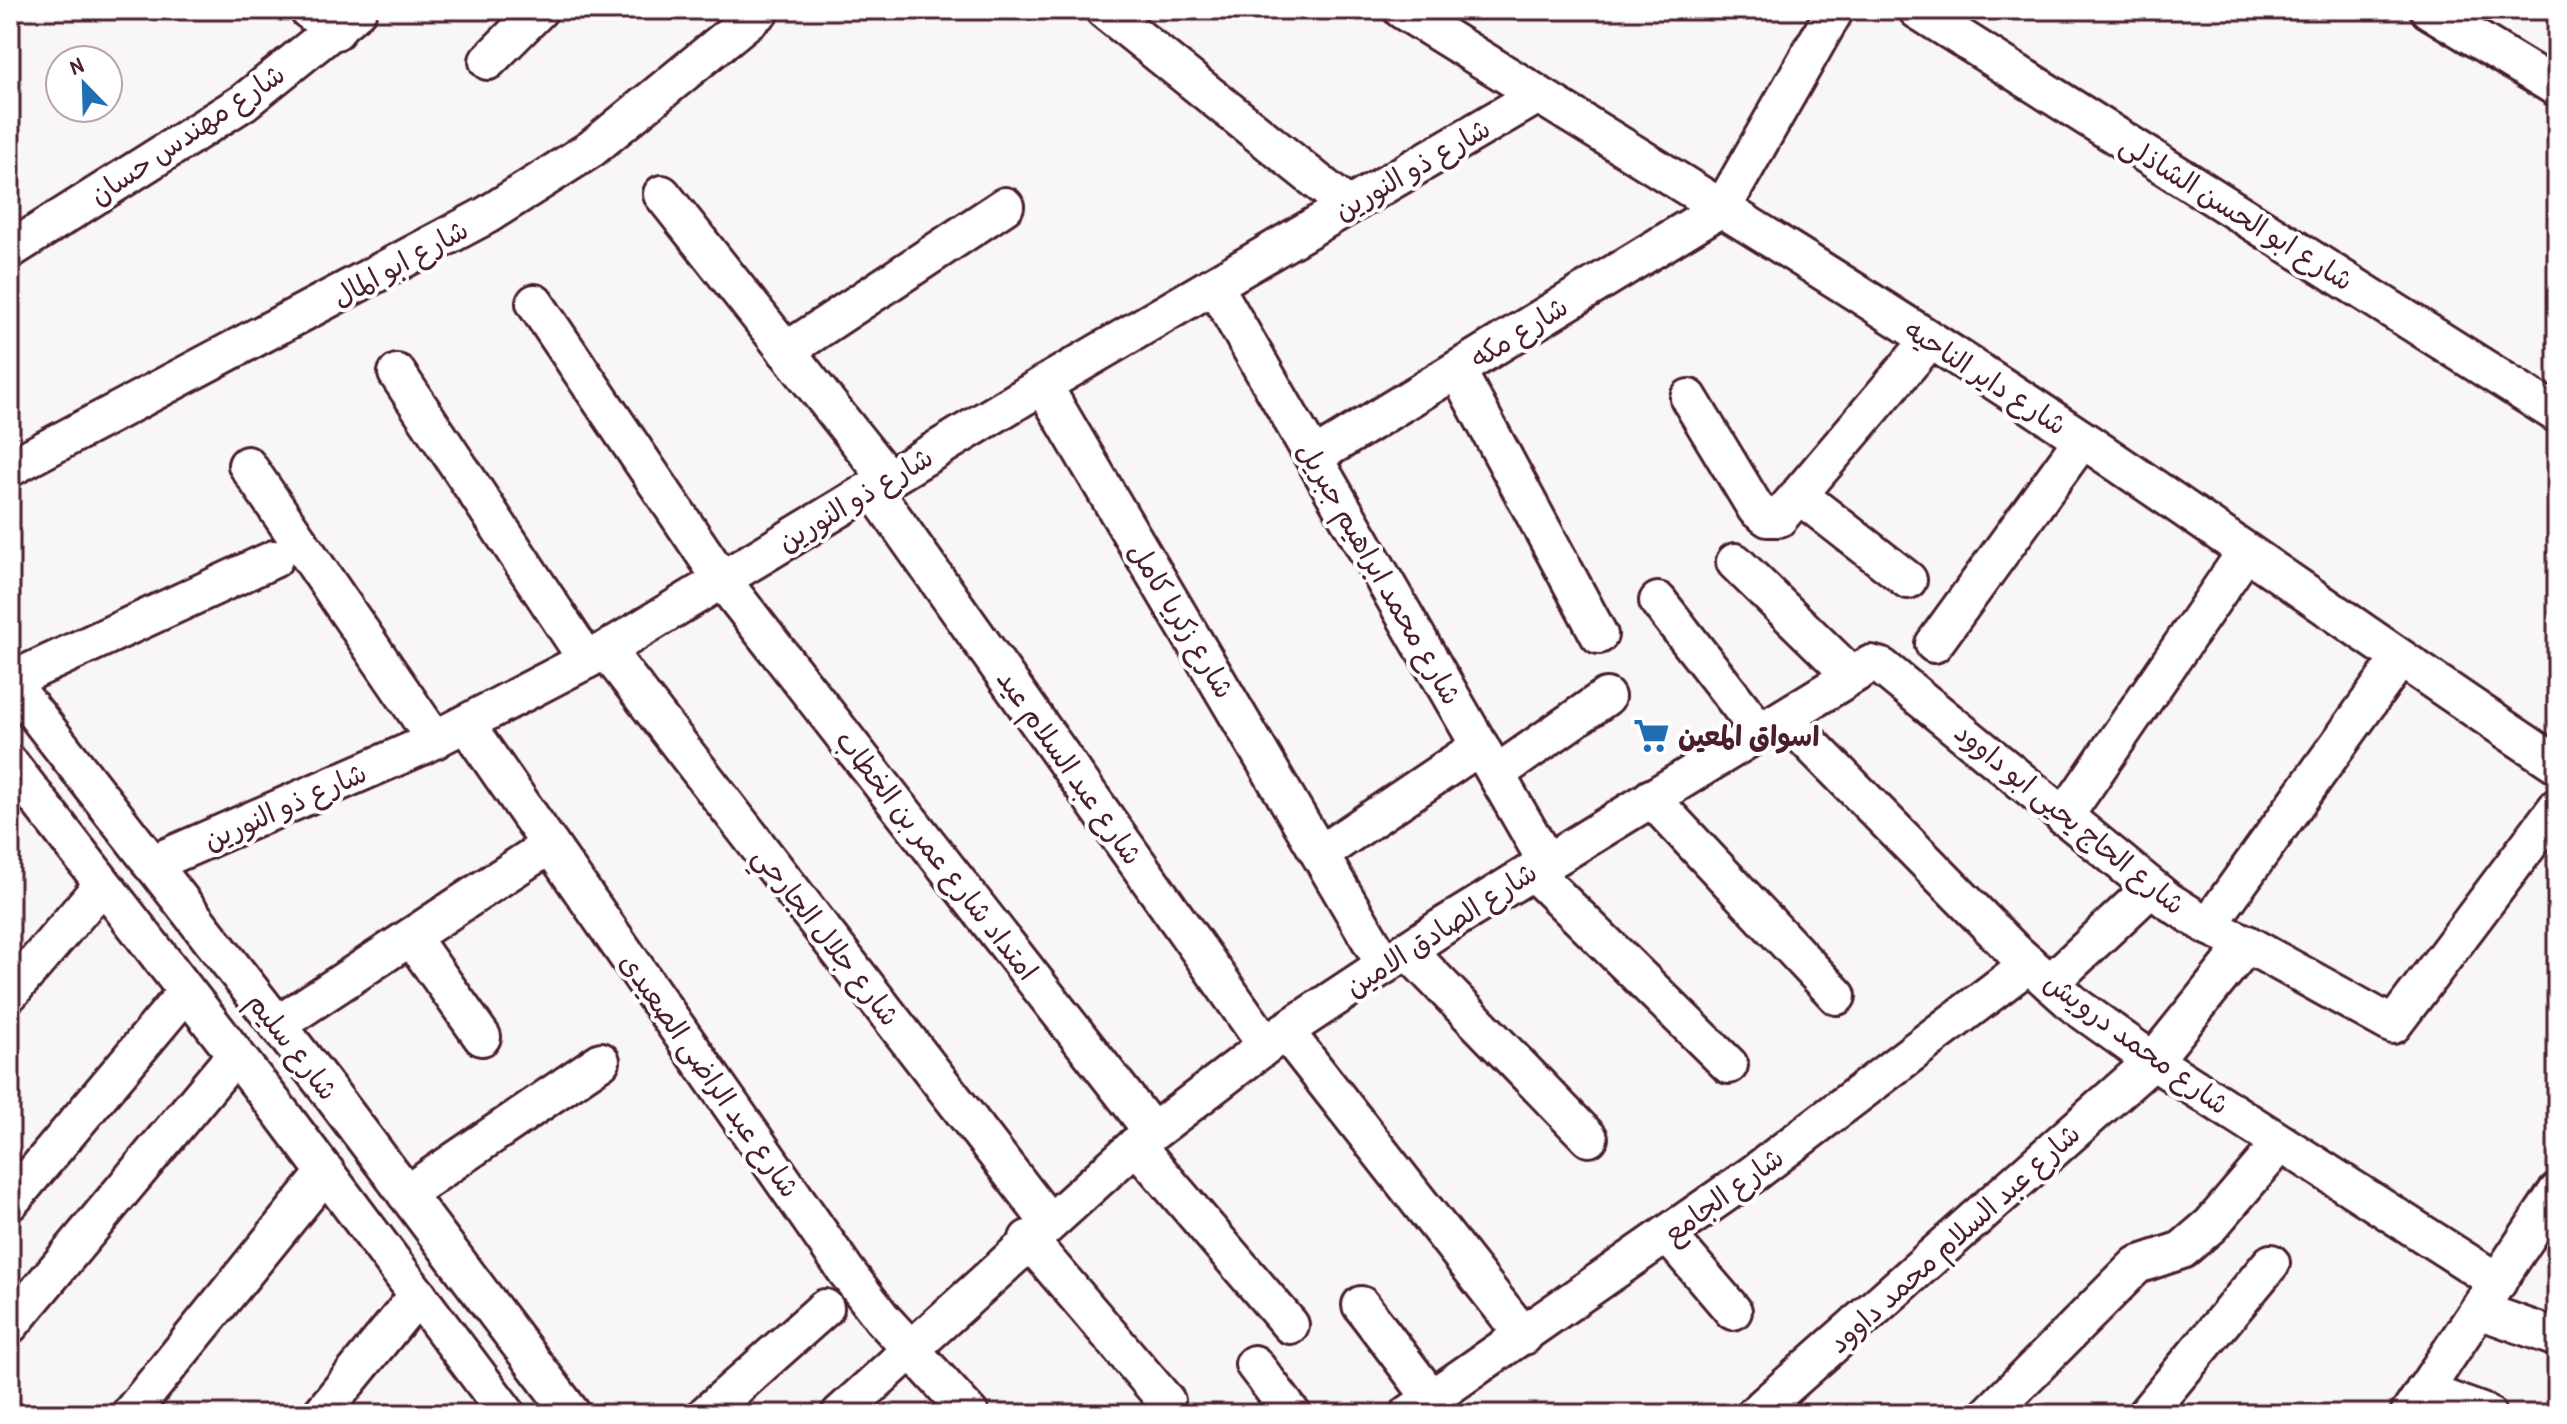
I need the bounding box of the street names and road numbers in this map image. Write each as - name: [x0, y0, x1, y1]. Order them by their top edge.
- street label: شارع مهندس حسان: [82, 55, 293, 214]
- street label: شارع ذو النورين: [1327, 109, 1498, 230]
- street label: شارع ابو الحسن الشاذلى: [2113, 125, 2361, 300]
- street label: شارع ابو المال: [325, 210, 475, 317]
- street label: شارع مكه: [1463, 287, 1576, 378]
- street label: شارع داير الناحيه: [1897, 310, 2075, 445]
- street label: شارع محمد ابراهيم جبريل: [1286, 434, 1471, 713]
- street label: شارع ذو النورين: [770, 438, 940, 561]
- street label: شارع زكريا كامل: [1119, 535, 1244, 706]
- street label: شارع عبد السلام عيد: [986, 662, 1152, 874]
- street label: شارع الحاج يحيى ابو داوود: [1946, 713, 2193, 924]
- street label: امتداد شارع عمر بن الخطاب: [826, 722, 1047, 989]
- street label: شارع ذو النورين: [198, 753, 373, 860]
- street label: شارع جلال الجارحي: [740, 838, 909, 1037]
- street label: شارع الصادق الامين: [1338, 853, 1545, 1006]
- street label: شارع عبد الراضى الصعيدى: [610, 945, 809, 1205]
- street label: شارع محمد درويش: [2036, 963, 2237, 1124]
- street label: شارع سليم: [237, 984, 347, 1110]
- street label: شارع عبد السلام محمد داوود: [1820, 1115, 2090, 1364]
- street label: شارع الجامع: [1655, 1138, 1792, 1252]

